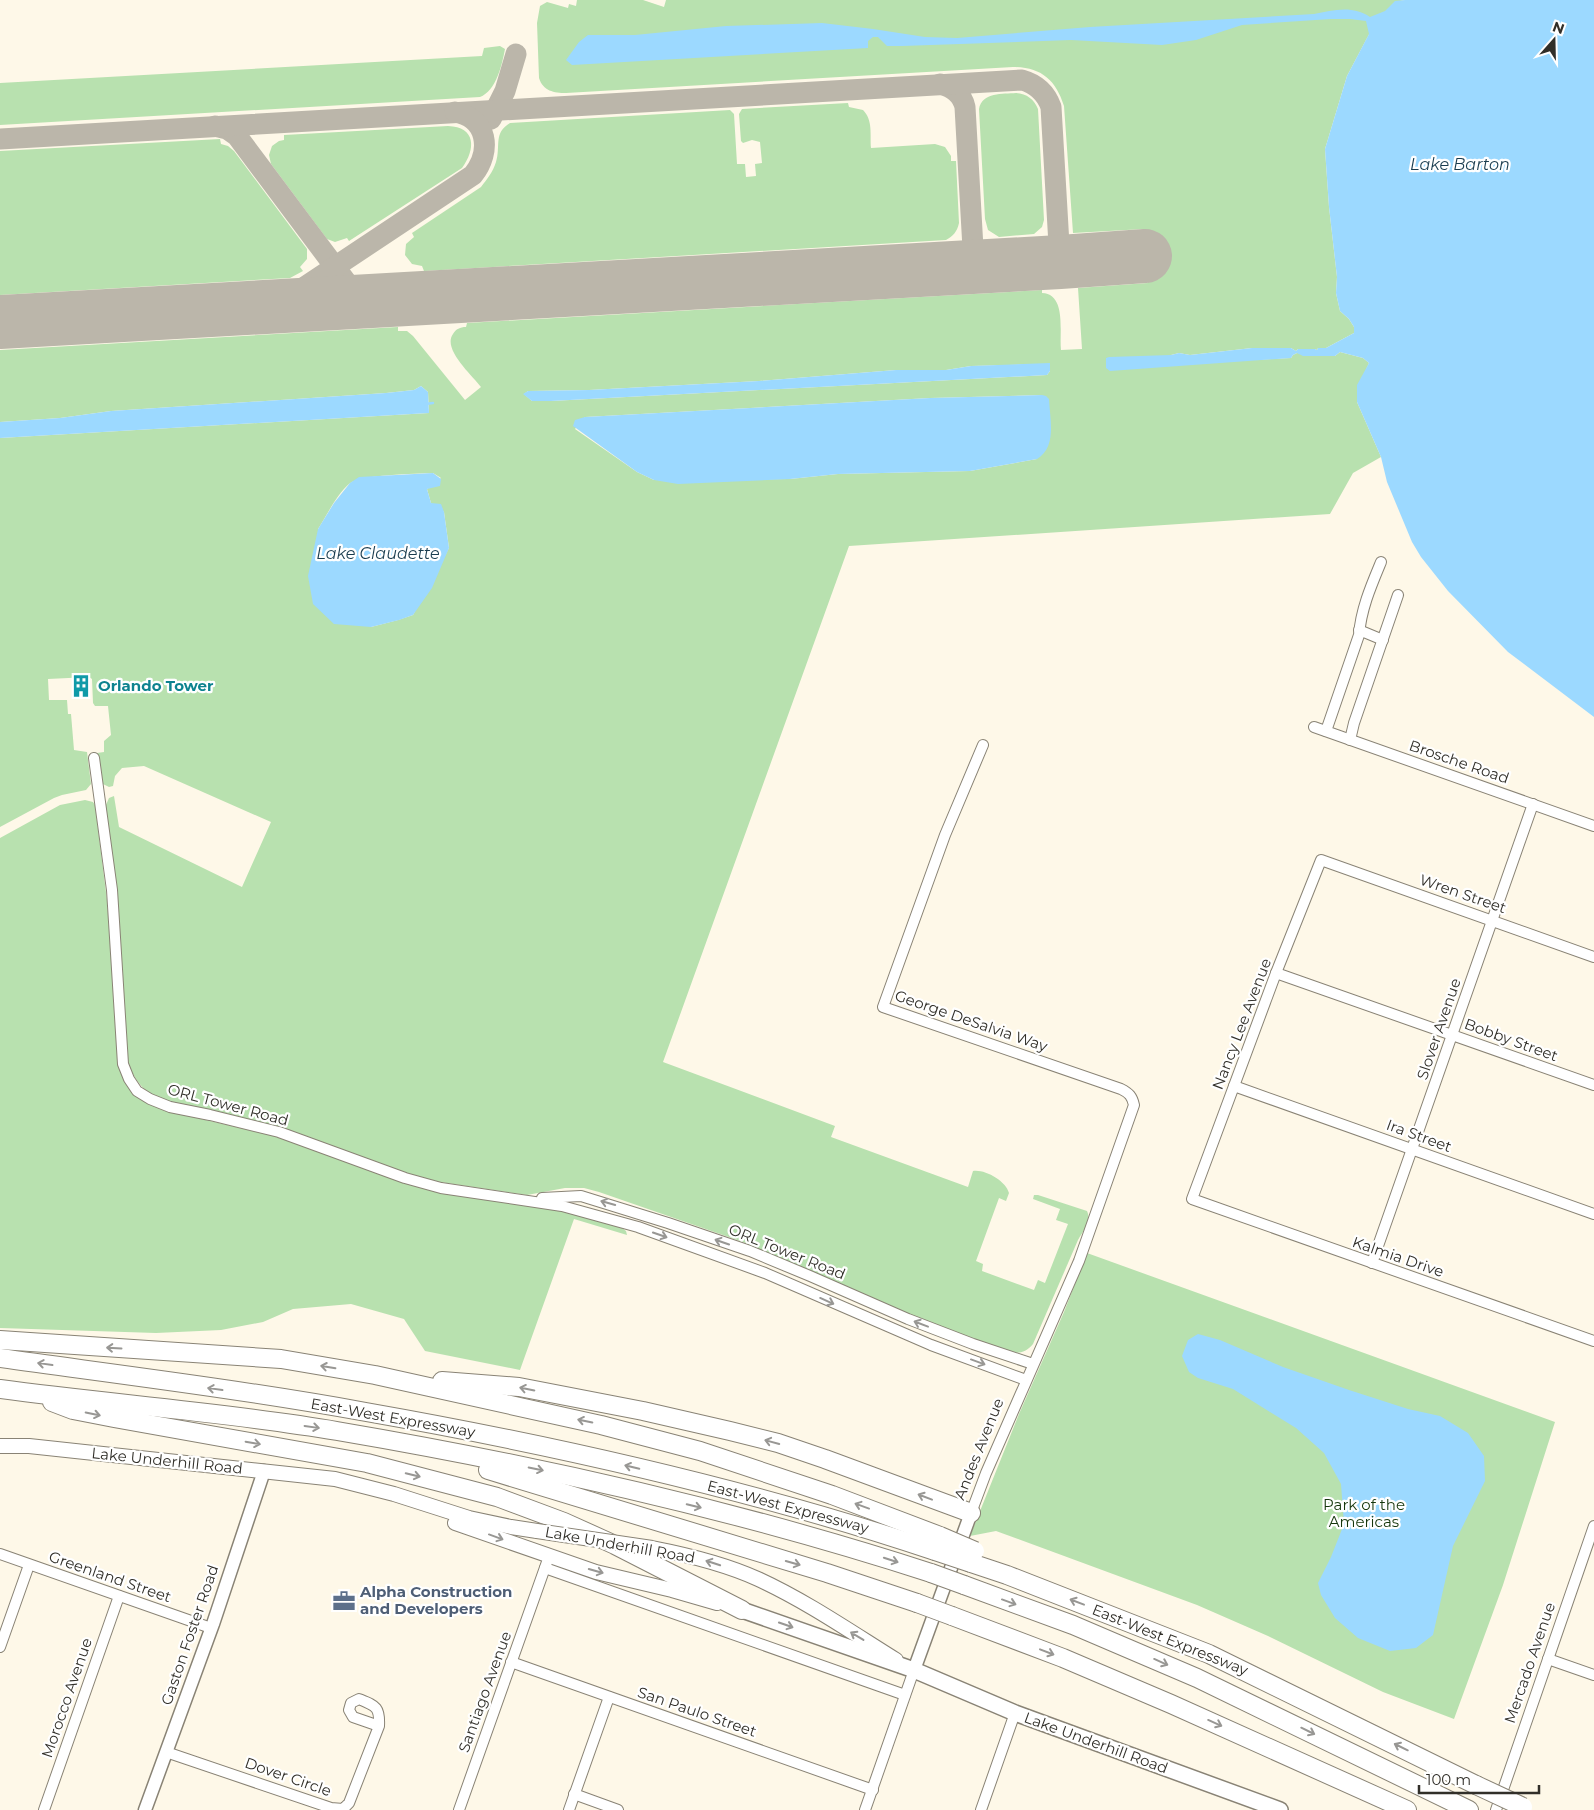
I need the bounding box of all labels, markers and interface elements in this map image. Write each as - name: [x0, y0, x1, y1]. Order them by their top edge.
- north arrow: [1529, 15, 1579, 65]
- text: N: [1550, 17, 1567, 38]
- water label: Lake Barton: [1410, 155, 1510, 174]
- water label: Lake Claudette: [316, 544, 440, 563]
- building icon: Orlando Tower: [68, 673, 94, 699]
- place label: Orlando Tower: [98, 676, 214, 695]
- street label: Brosche Road: [1407, 736, 1512, 788]
- street label: Wren Street: [1417, 870, 1509, 917]
- street label: Nancy Lee Avenue: [1208, 956, 1275, 1092]
- street label: Slover Avenue: [1412, 976, 1465, 1082]
- street label: George DeSalvia Way: [892, 985, 1051, 1056]
- street label: Bobby Street: [1462, 1014, 1561, 1065]
- street label: ORL Tower Road: [166, 1079, 291, 1130]
- street label: Ira Street: [1384, 1115, 1454, 1156]
- one-way arrow: [600, 1198, 616, 1208]
- street label: ORL Tower Road: [726, 1219, 848, 1284]
- one-way arrow: [652, 1231, 667, 1240]
- street label: Kalmia Drive: [1350, 1232, 1446, 1281]
- one-way arrow: [715, 1237, 731, 1246]
- one-way arrow: [819, 1296, 834, 1306]
- one-way arrow: [914, 1319, 929, 1328]
- one-way arrow: [106, 1343, 122, 1352]
- one-way arrow: [970, 1358, 985, 1367]
- one-way arrow: [38, 1359, 54, 1369]
- one-way arrow: [320, 1361, 336, 1371]
- one-way arrow: [207, 1383, 223, 1393]
- one-way arrow: [519, 1383, 535, 1393]
- street label: East-West Expressway: [309, 1394, 478, 1441]
- street label: Andes Avenue: [950, 1395, 1008, 1502]
- one-way arrow: [85, 1410, 101, 1419]
- one-way arrow: [577, 1416, 593, 1426]
- one-way arrow: [304, 1422, 320, 1432]
- one-way arrow: [764, 1437, 780, 1446]
- one-way arrow: [245, 1439, 261, 1449]
- street label: Lake Underhill Road: [91, 1443, 244, 1478]
- one-way arrow: [625, 1462, 641, 1471]
- one-way arrow: [528, 1465, 544, 1474]
- one-way arrow: [404, 1470, 420, 1480]
- street label: East-West Expressway: [705, 1476, 872, 1537]
- one-way arrow: [918, 1492, 933, 1501]
- park label: Park of the Americas: [1323, 1495, 1405, 1531]
- one-way arrow: [855, 1501, 870, 1510]
- one-way arrow: [686, 1502, 702, 1511]
- street label: Lake Underhill Road: [544, 1522, 697, 1567]
- one-way arrow: [488, 1533, 503, 1542]
- street label: Greenland Street: [46, 1547, 174, 1606]
- one-way arrow: [883, 1556, 898, 1565]
- one-way arrow: [705, 1558, 721, 1567]
- one-way arrow: [784, 1559, 800, 1568]
- street label: Gaston Foster Road: [157, 1562, 222, 1707]
- one-way arrow: [587, 1567, 603, 1576]
- place label: Alpha Construction and Developers: [359, 1582, 512, 1618]
- office icon: Alpha Construction and Developers: [331, 1588, 357, 1614]
- one-way arrow: [1070, 1597, 1085, 1606]
- one-way arrow: [1001, 1598, 1017, 1607]
- street label: East-West Expressway: [1089, 1600, 1252, 1680]
- street label: Mercado Avenue: [1500, 1600, 1559, 1726]
- one-way arrow: [777, 1621, 793, 1630]
- street label: Santiago Avenue: [454, 1629, 515, 1755]
- one-way arrow: [851, 1631, 865, 1641]
- street label: Morocco Avenue: [37, 1635, 96, 1760]
- one-way arrow: [1039, 1648, 1054, 1657]
- one-way arrow: [1153, 1657, 1168, 1667]
- street label: San Paulo Street: [635, 1682, 759, 1741]
- street label: Lake Underhill Road: [1022, 1708, 1171, 1777]
- one-way arrow: [1207, 1719, 1222, 1729]
- one-way arrow: [1300, 1726, 1315, 1736]
- one-way arrow: [1394, 1742, 1409, 1751]
- street label: Dover Circle: [242, 1753, 334, 1800]
- scale bar: [1419, 1762, 1539, 1794]
- text: 100 m: [1426, 1770, 1471, 1789]

